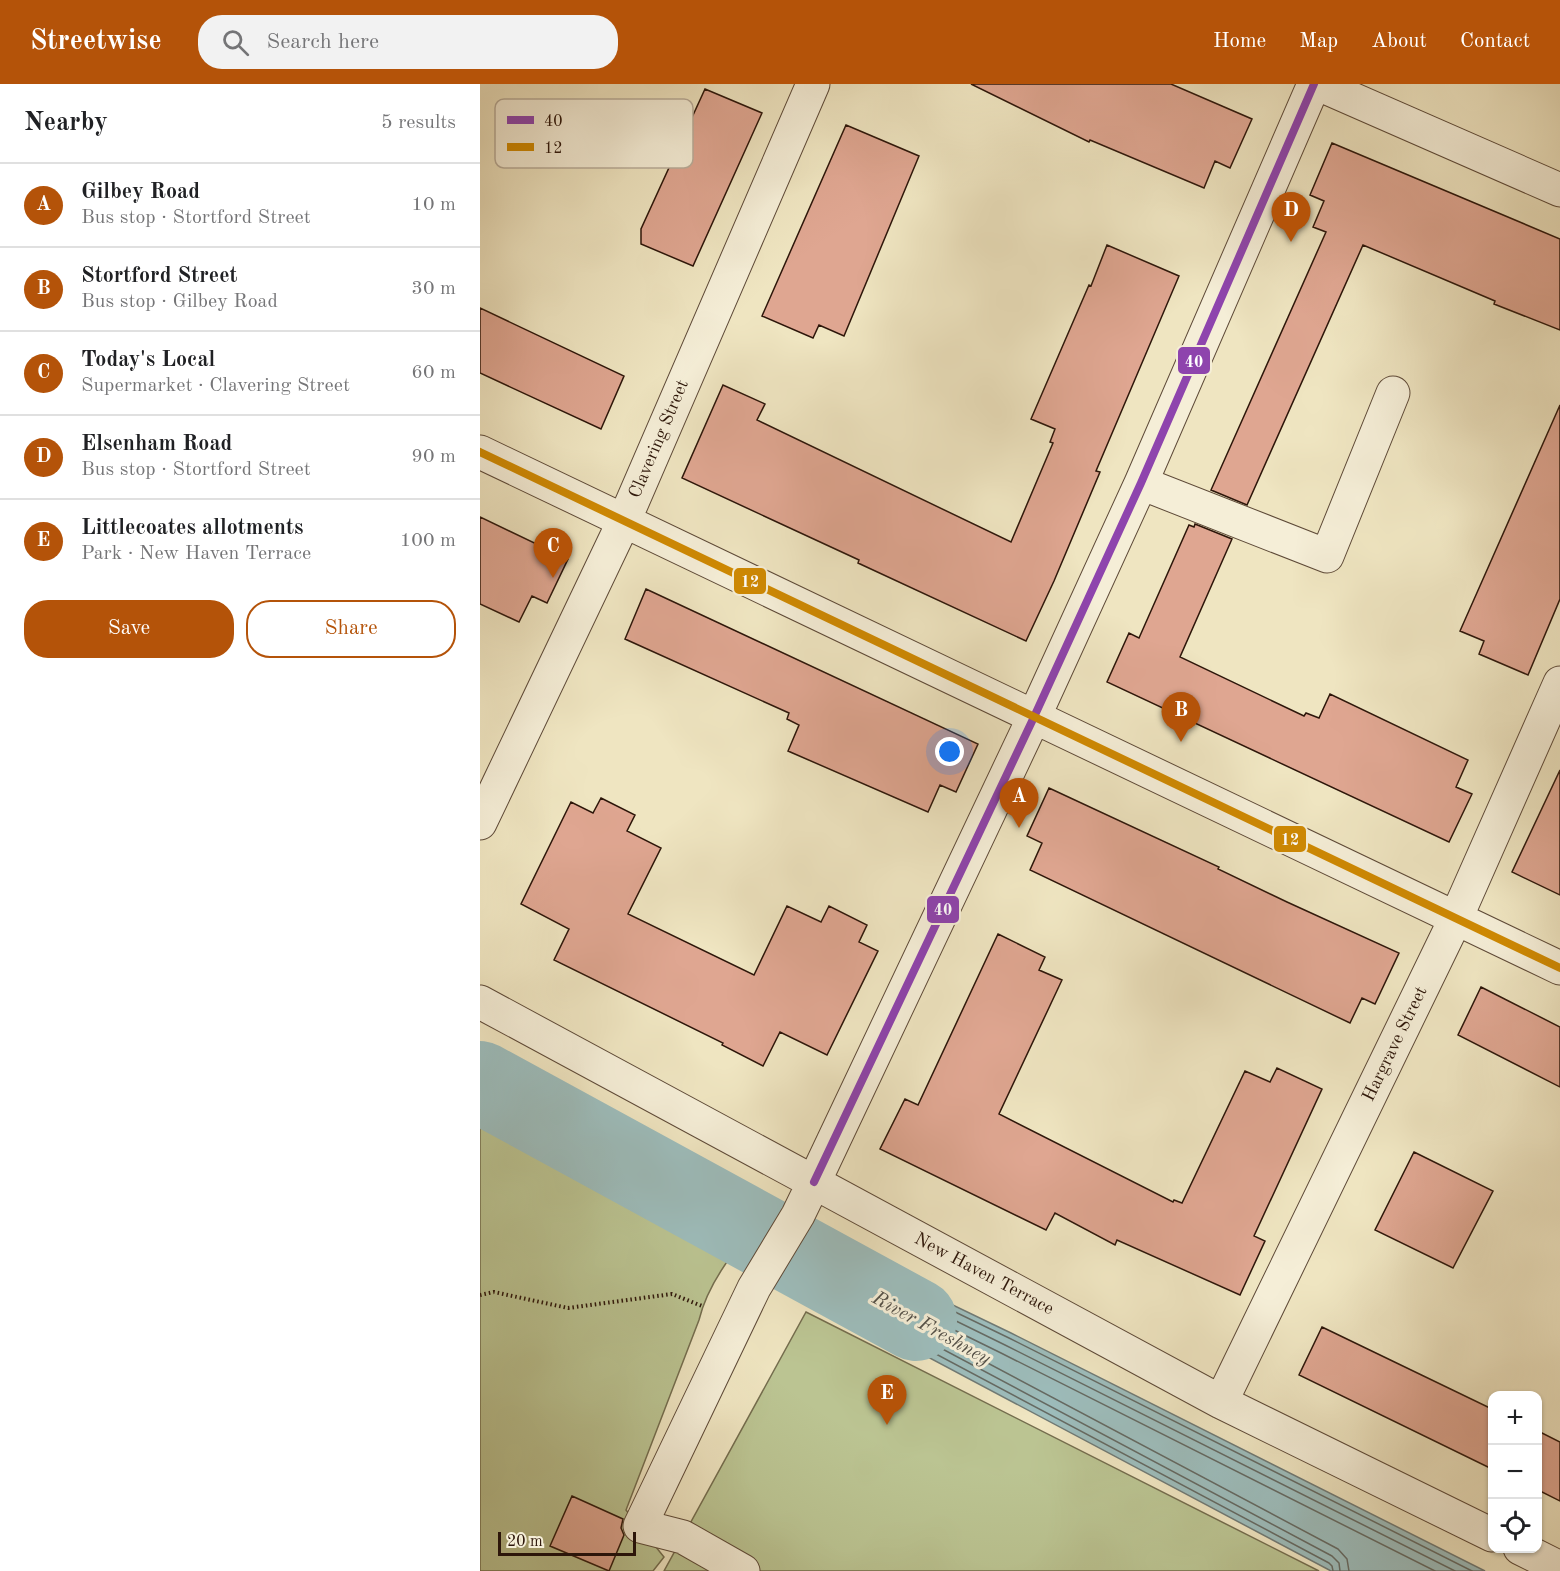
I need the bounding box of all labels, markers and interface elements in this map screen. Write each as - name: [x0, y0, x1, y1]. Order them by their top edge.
- search box: [198, 15, 618, 69]
- icon: search: [219, 26, 252, 59]
- text: Streetwise: [30, 28, 162, 56]
- text: Search here: [267, 31, 379, 53]
- text: Home: [1213, 31, 1266, 52]
- text: Map: [1299, 31, 1338, 52]
- text: About: [1371, 31, 1427, 52]
- text: Contact: [1460, 31, 1530, 52]
- legend: [495, 99, 693, 168]
- text: Nearby: [24, 110, 108, 136]
- text: 5 results: [381, 113, 456, 133]
- text: 40: [544, 114, 563, 130]
- text: 12: [544, 141, 563, 157]
- text: Gilbey Road: [81, 181, 200, 203]
- pin: D: [1272, 192, 1310, 242]
- text: A: [36, 195, 51, 215]
- text: 10 m: [411, 195, 456, 215]
- text: Bus stop · Stortford Street: [81, 208, 311, 228]
- text: Stortford Street: [81, 265, 238, 287]
- text: B: [36, 279, 51, 299]
- text: 30 m: [411, 279, 456, 299]
- text: Bus stop · Gilbey Road: [81, 292, 278, 312]
- line badge: 40: [1177, 346, 1211, 375]
- text: Today's Local: [81, 349, 215, 371]
- text: 40: [1185, 355, 1203, 371]
- text: C: [37, 363, 50, 383]
- text: 60 m: [411, 363, 456, 383]
- text: Supermarket · Clavering Street: [81, 376, 350, 396]
- street label: Clavering Street: [626, 377, 692, 501]
- text: Elsenham Road: [81, 433, 232, 455]
- text: D: [36, 447, 51, 467]
- text: 90 m: [411, 447, 456, 467]
- text: Bus stop · Stortford Street: [81, 460, 311, 480]
- text: Littlecoates allotments: [81, 517, 304, 539]
- pin: C: [534, 528, 572, 578]
- text: E: [37, 531, 50, 551]
- text: 100 m: [400, 531, 456, 551]
- text: Park · New Haven Terrace: [81, 544, 311, 564]
- line badge: 12: [733, 567, 767, 595]
- text: 12: [741, 575, 759, 591]
- button: Save: [24, 600, 234, 658]
- button: Share: [246, 600, 456, 658]
- pin: B: [1162, 692, 1200, 742]
- your location: [935, 737, 964, 766]
- pin: A: [1000, 778, 1038, 828]
- line badge: 12: [1273, 825, 1307, 853]
- text: 12: [1281, 833, 1299, 849]
- line badge: 40: [926, 895, 960, 924]
- text: 40: [934, 903, 952, 919]
- street label: Hargrave Street: [1359, 984, 1431, 1104]
- street label: New Haven Terrace: [911, 1230, 1057, 1318]
- water label: River Freshney: [868, 1288, 994, 1370]
- pin: E: [868, 1376, 906, 1425]
- map controls: [1488, 1391, 1542, 1553]
- button: +: [1488, 1391, 1542, 1445]
- button: −: [1488, 1445, 1542, 1499]
- button: locate: [1488, 1499, 1542, 1553]
- scale bar: [498, 1529, 636, 1556]
- text: 20 m: [507, 1534, 543, 1550]

